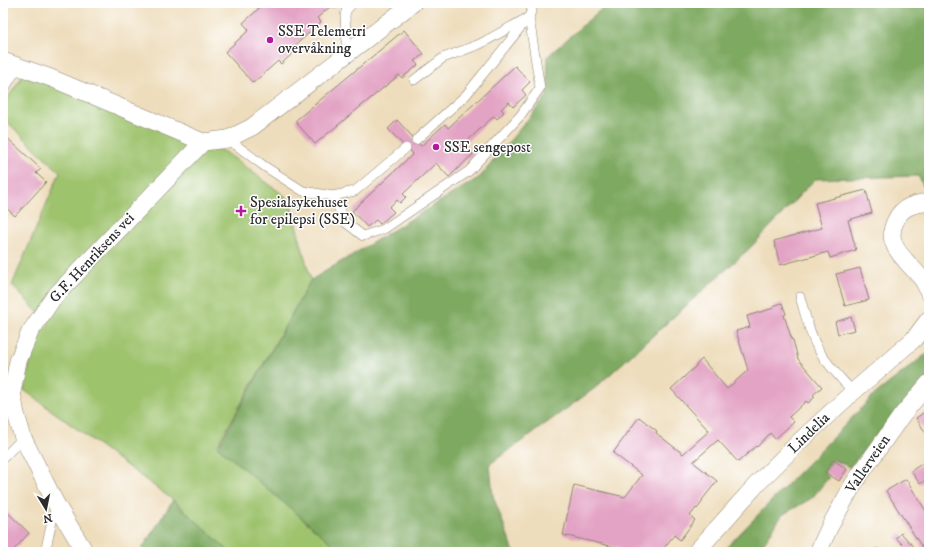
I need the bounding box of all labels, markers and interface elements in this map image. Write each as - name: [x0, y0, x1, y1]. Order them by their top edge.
- place label: SSE Telemetri overvåkning: [278, 22, 366, 58]
- marker: SSE Telemetri overvåkning: [265, 35, 275, 45]
- place label: SSE sengepost: [444, 138, 531, 157]
- marker: SSE sengepost: [431, 142, 441, 152]
- place label: Spesialsykehuset for epilepsi (SSE): [250, 193, 355, 229]
- marker: Spesialsykehuset for epilepsi (SSE): [235, 205, 247, 217]
- street label: G.F. Henriksens vei: [45, 209, 139, 307]
- street label: Lindelia: [784, 408, 834, 458]
- street label: Vallerveien: [841, 431, 895, 498]
- north arrow: [26, 489, 66, 529]
- text: N: [42, 510, 53, 526]

